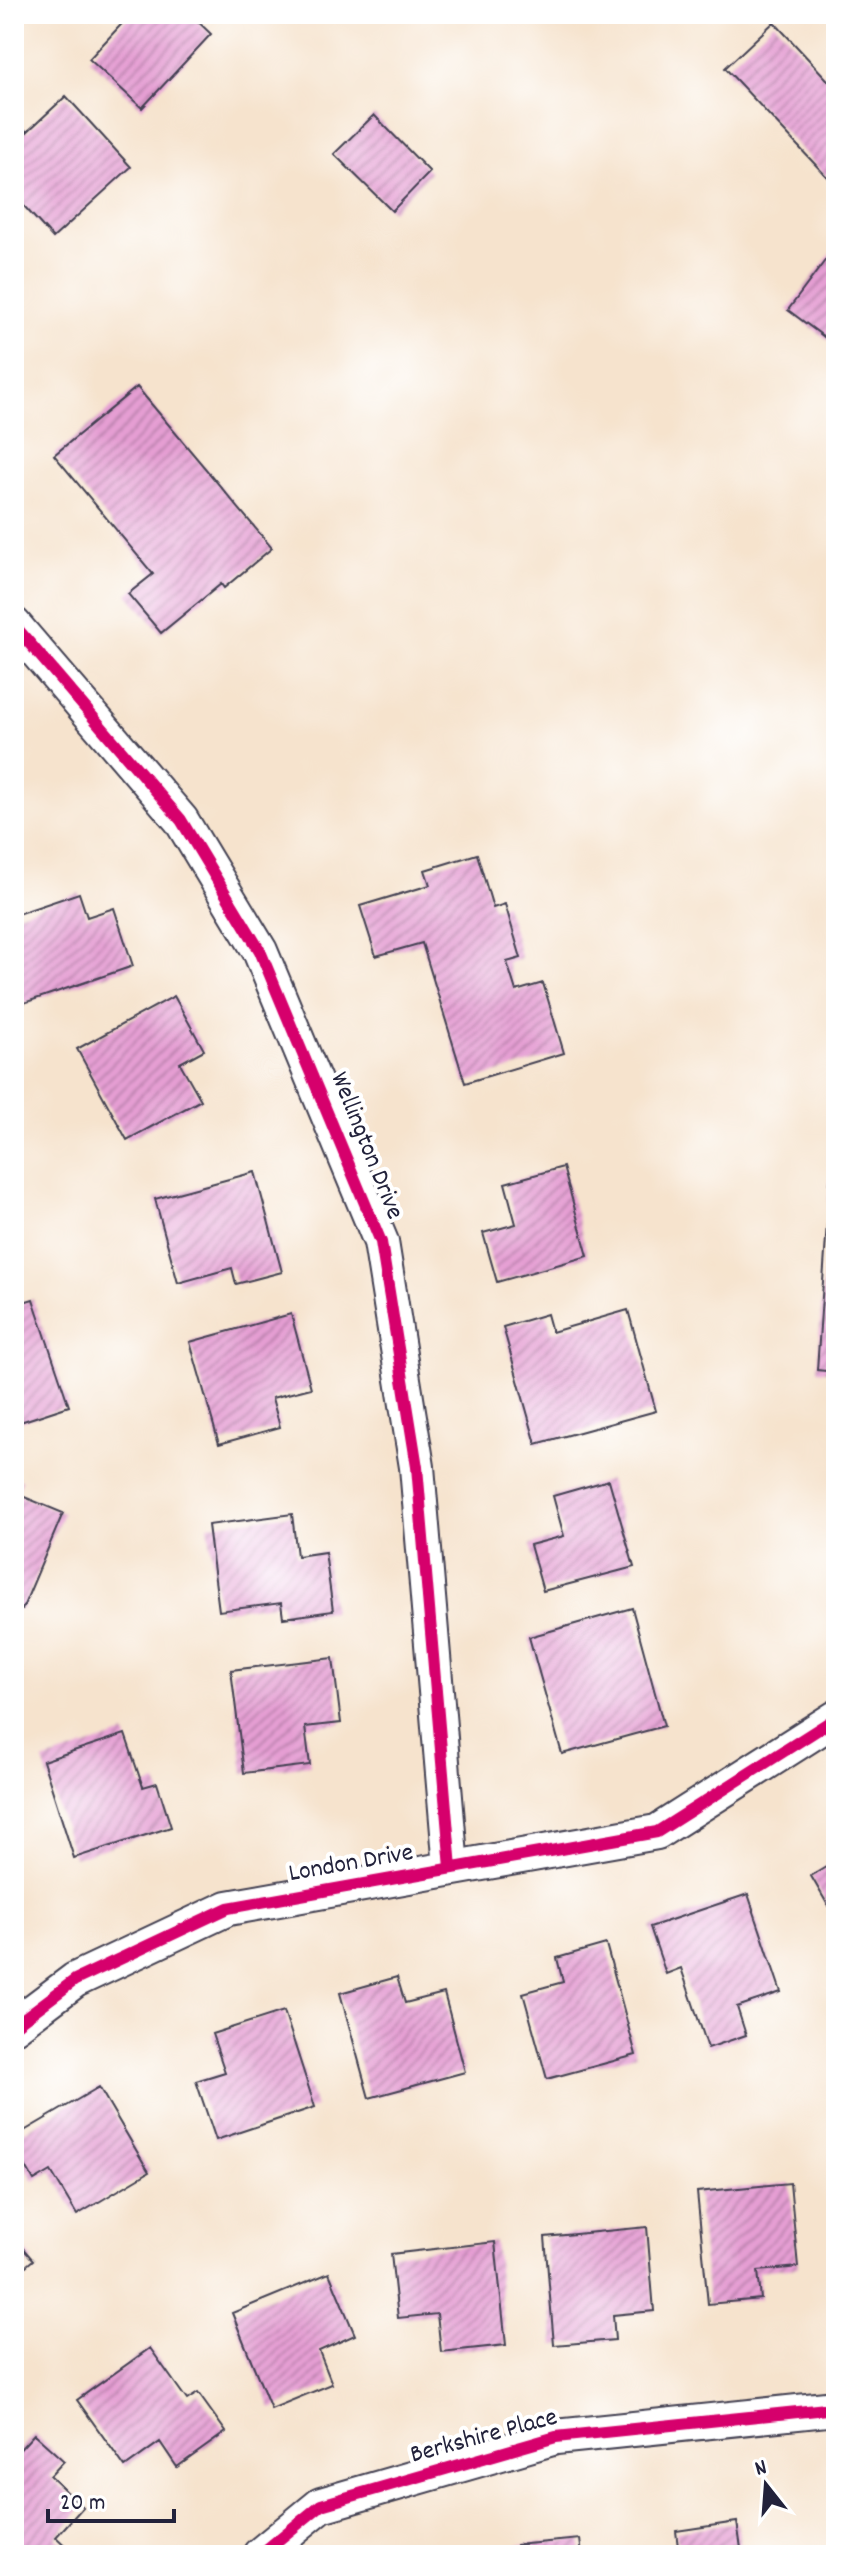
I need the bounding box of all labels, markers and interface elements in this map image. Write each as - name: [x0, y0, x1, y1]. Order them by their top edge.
- street label: Wellington Drive: [320, 1067, 412, 1225]
- street label: London Drive: [286, 1835, 416, 1893]
- street label: Berkshire Place: [406, 2400, 562, 2474]
- north arrow: [726, 2445, 806, 2525]
- text: N: [751, 2453, 771, 2486]
- scale bar: [48, 2473, 174, 2523]
- text: 20 m: [60, 2487, 106, 2521]

